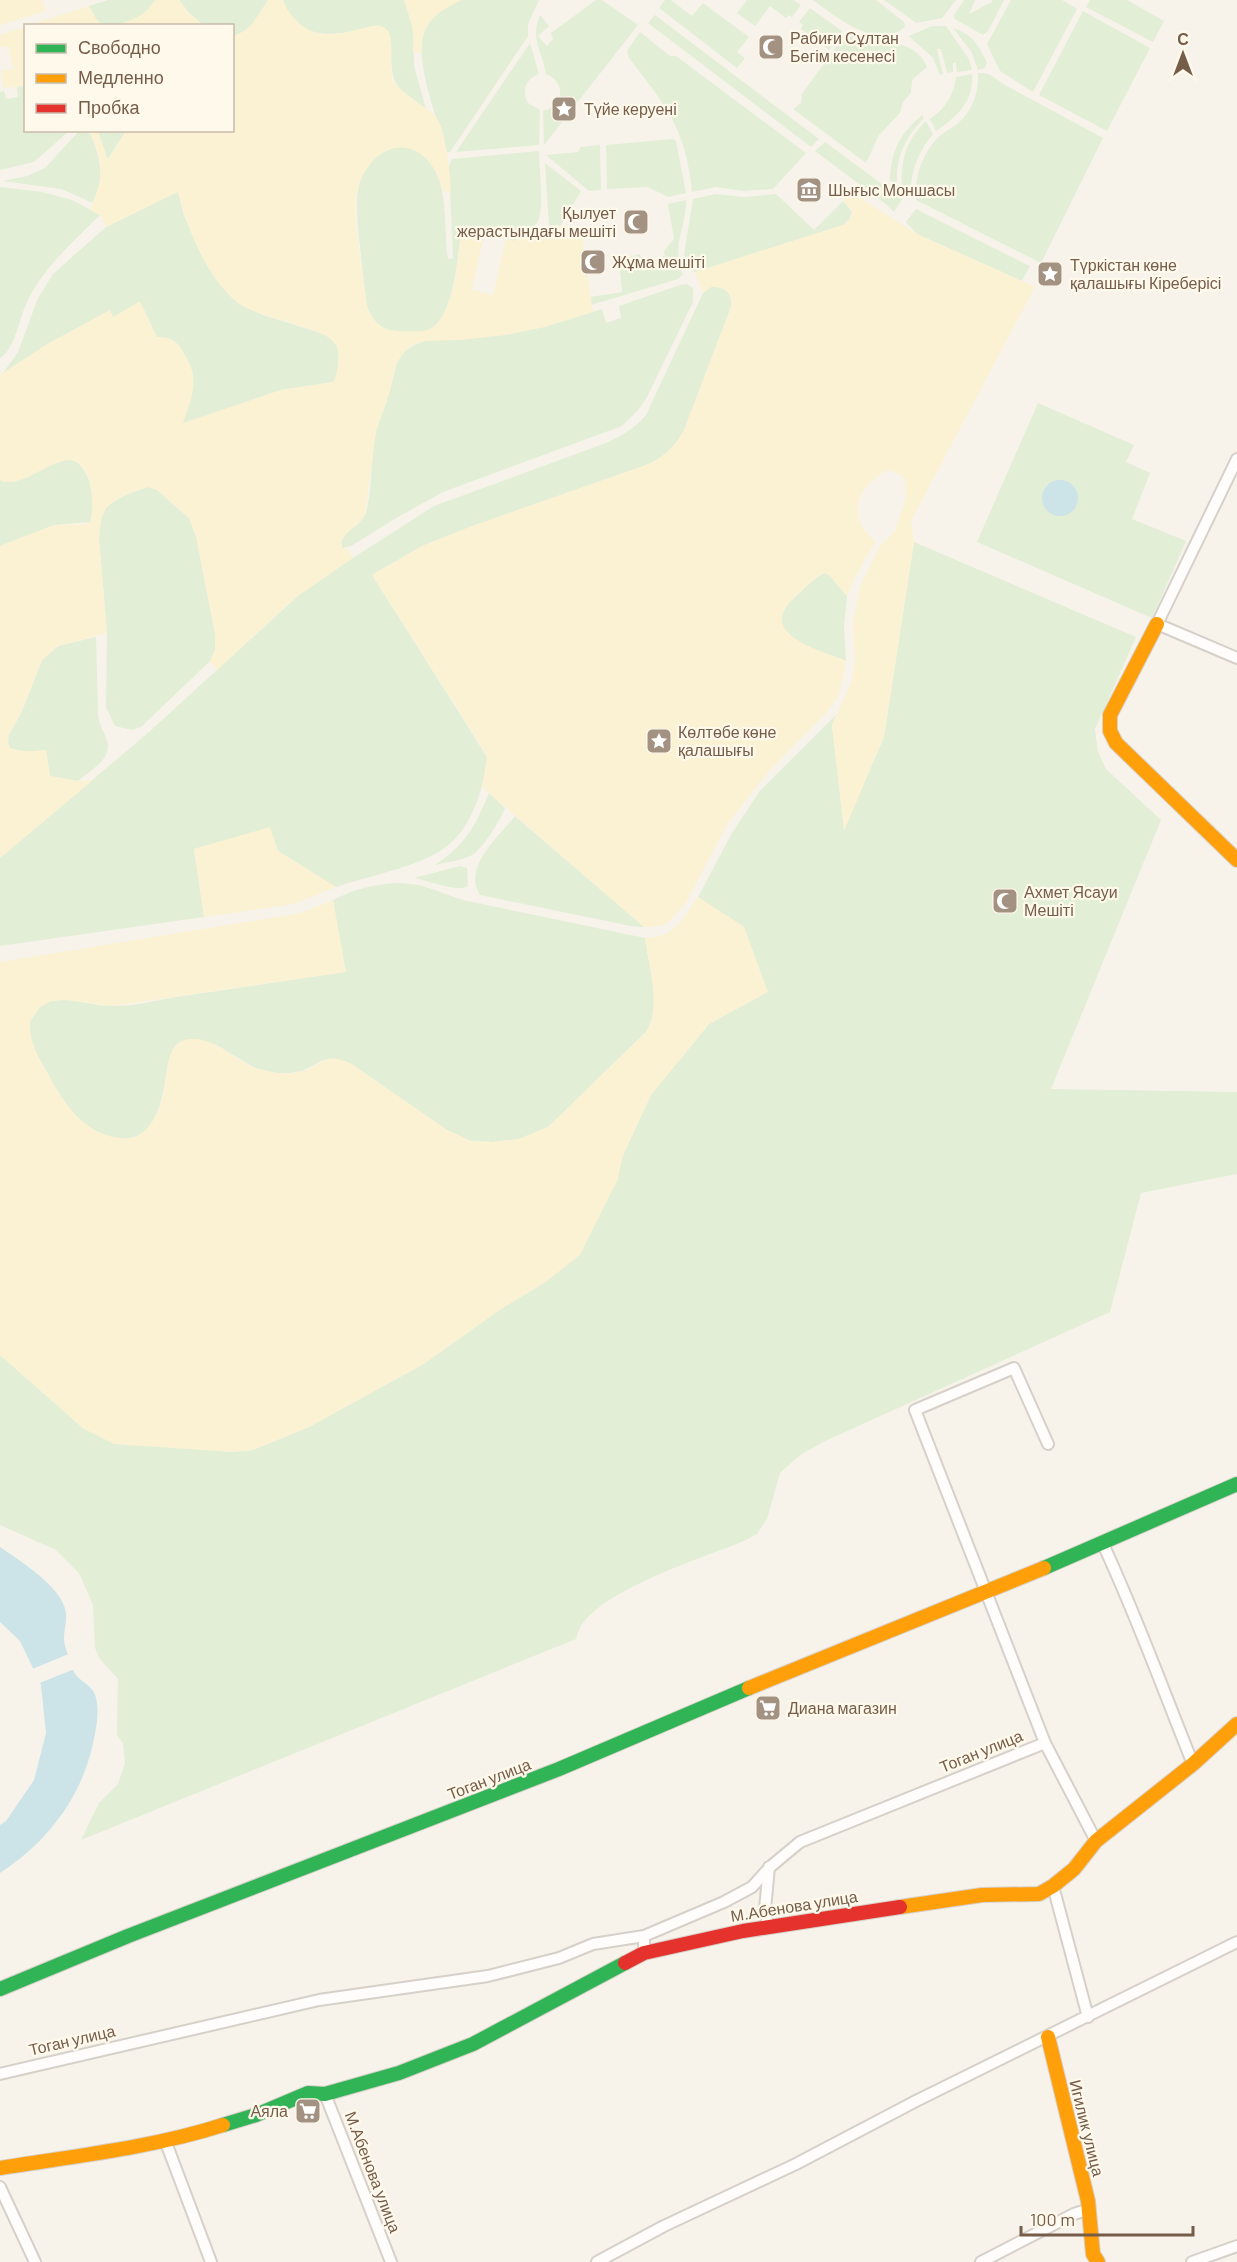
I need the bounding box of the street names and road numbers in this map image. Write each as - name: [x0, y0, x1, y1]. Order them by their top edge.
- street label: Тоган улица: [937, 1725, 1025, 1776]
- street label: Тоган улица: [444, 1754, 533, 1803]
- street label: М.Абенова улица: [729, 1886, 859, 1925]
- street label: Тоган улица: [27, 2020, 117, 2059]
- street label: Игилик улица: [1066, 2078, 1109, 2178]
- street label: М.Абенова улица: [342, 2108, 405, 2235]

